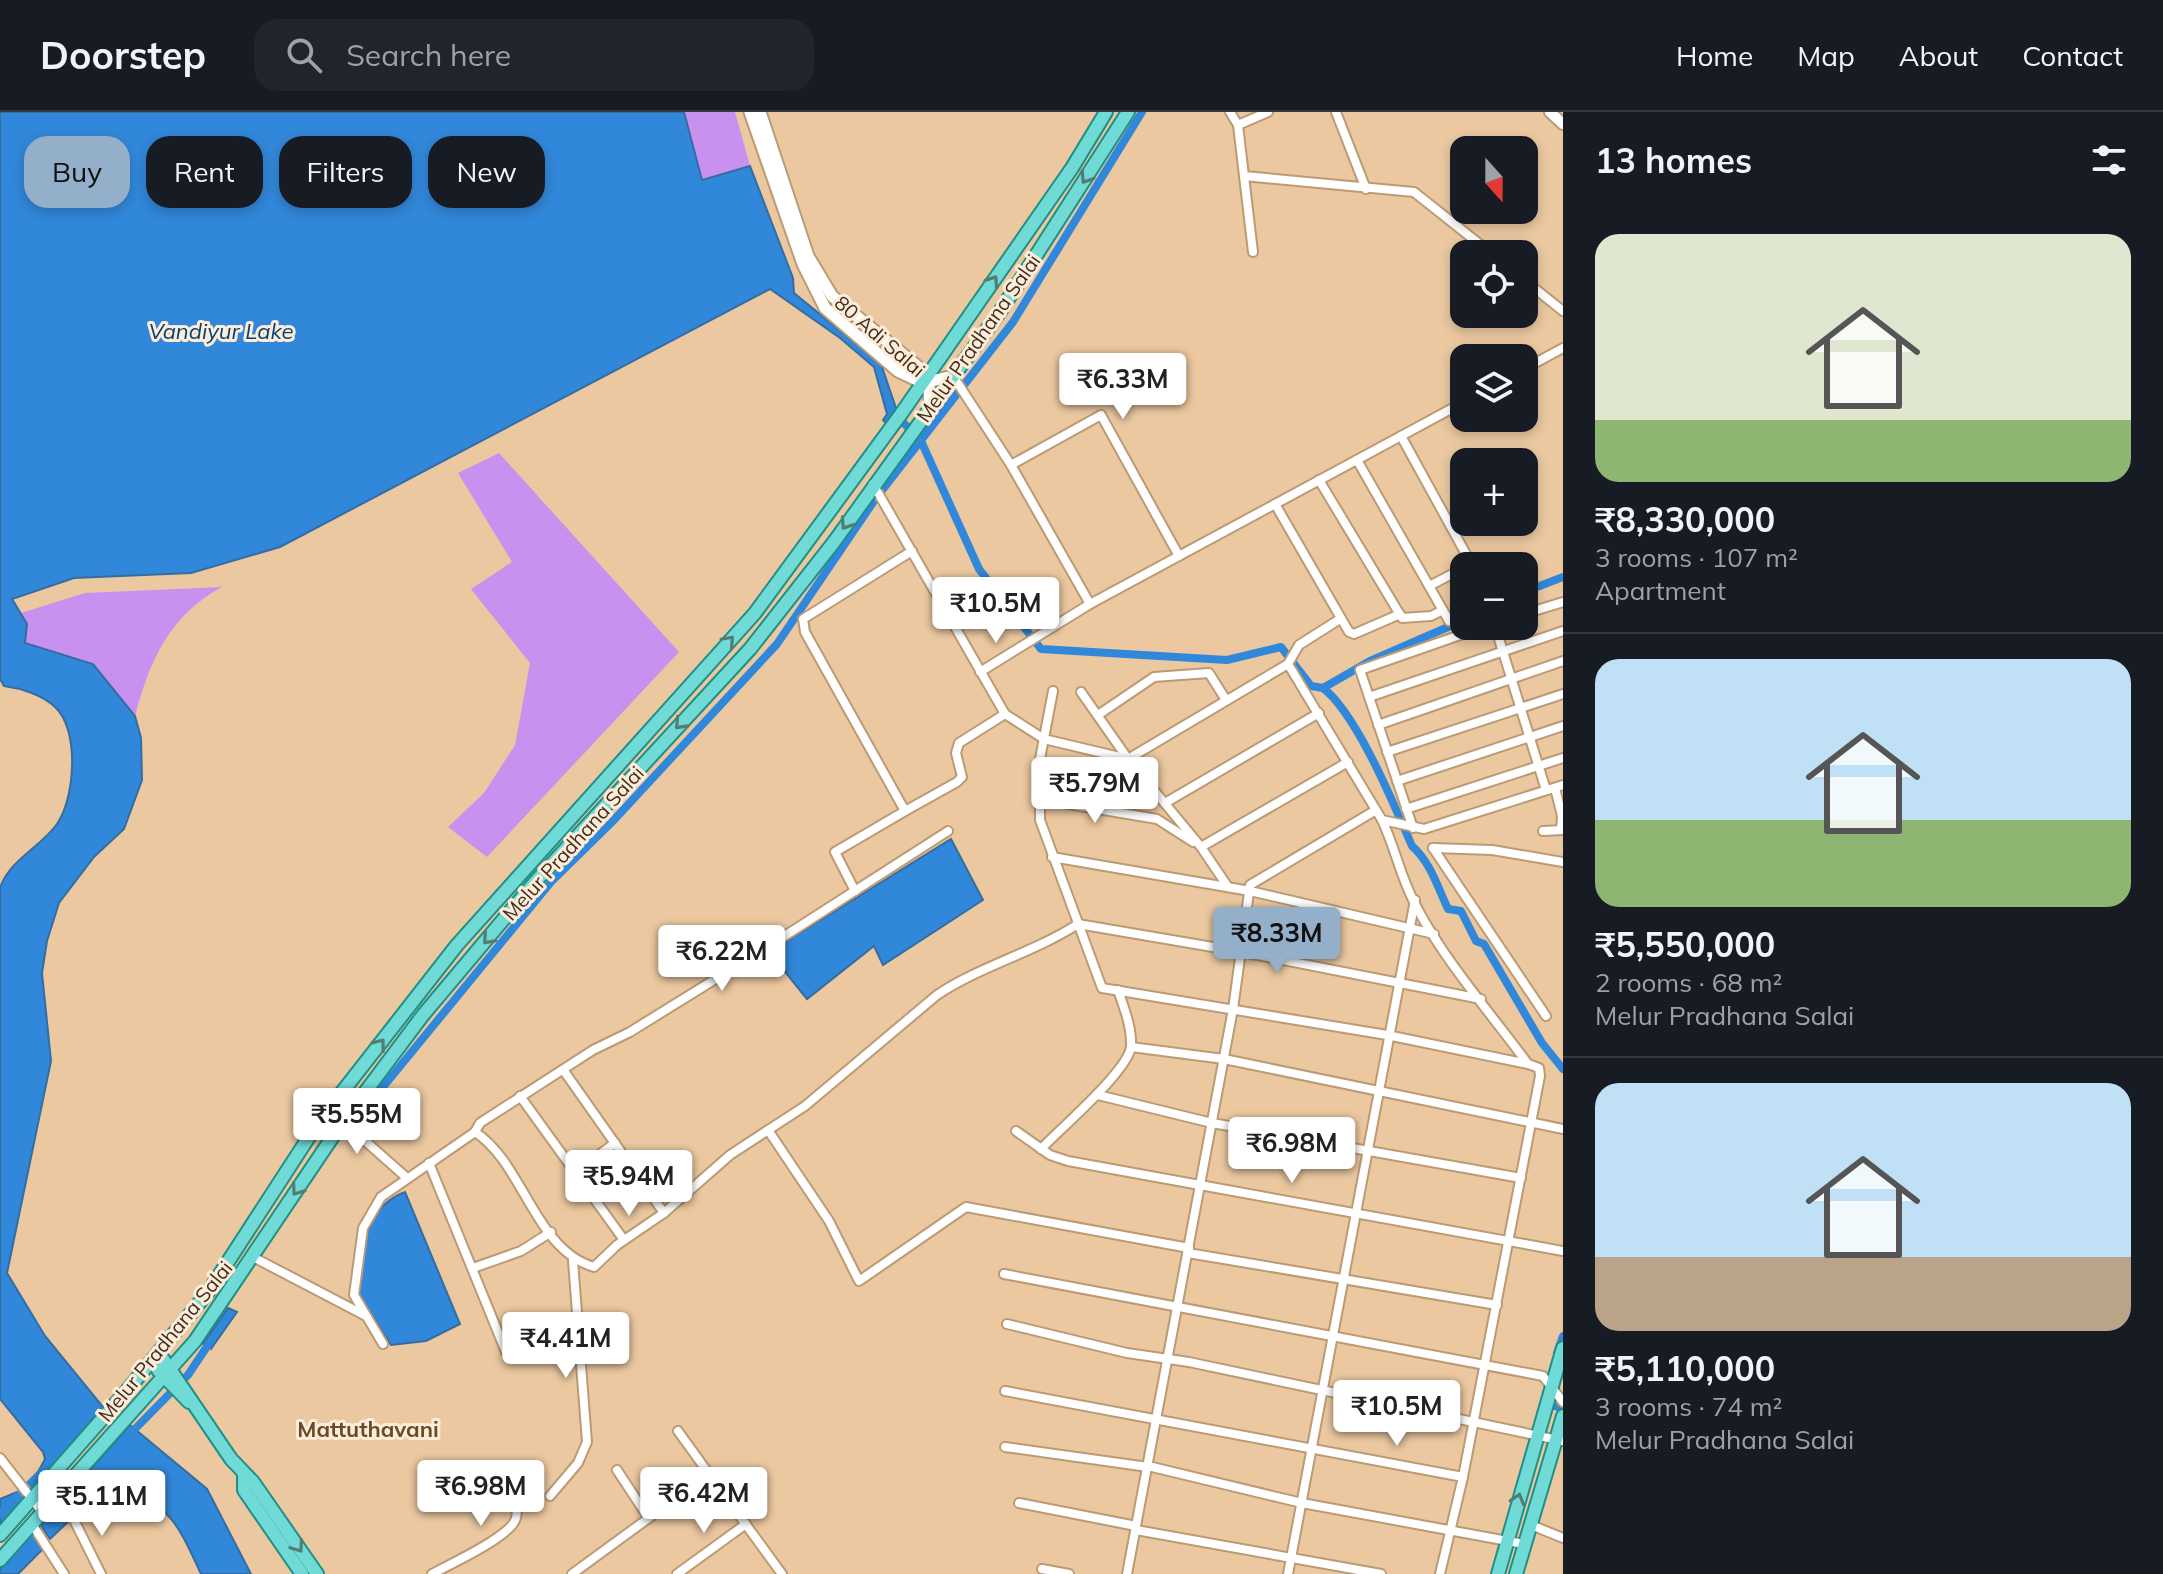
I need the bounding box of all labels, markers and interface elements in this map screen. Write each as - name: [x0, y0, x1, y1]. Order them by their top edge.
- search box: [254, 19, 814, 91]
- text: Doorstep: [40, 31, 206, 79]
- icon: search: [282, 33, 326, 77]
- text: Search here: [346, 36, 511, 74]
- text: Home: [1676, 38, 1753, 73]
- text: Map: [1797, 38, 1855, 73]
- text: About: [1899, 38, 1978, 73]
- text: Contact: [2022, 38, 2123, 73]
- chip: Buy: [24, 136, 130, 208]
- chip: Rent: [146, 136, 263, 208]
- chip: Filters: [279, 136, 412, 208]
- chip: New: [428, 136, 545, 208]
- north arrow: [1450, 136, 1538, 224]
- map controls: [1450, 136, 1538, 640]
- icon: filters: [2087, 138, 2131, 182]
- text: 13 homes: [1595, 139, 1752, 182]
- one-way arrow: [1081, 169, 1096, 184]
- button: locate: [1450, 240, 1538, 328]
- street label: Melur Pradhana Salai: [911, 249, 1045, 427]
- one-way arrow: [983, 275, 998, 289]
- icon: home: [1791, 286, 1935, 430]
- street label: 80 Adi Salai: [830, 290, 930, 382]
- water label: Vandiyur Lake: [149, 317, 293, 345]
- button: layers: [1450, 344, 1538, 432]
- pin: ₹6.33M: [1058, 353, 1188, 421]
- text: ₹6.33M: [1077, 362, 1169, 395]
- button: +: [1450, 448, 1538, 536]
- text: ₹8,330,000: [1595, 498, 1775, 541]
- one-way arrow: [841, 515, 856, 530]
- text: 3 rooms · 107 m²: [1595, 541, 1798, 574]
- button: −: [1450, 552, 1538, 640]
- text: Apartment: [1595, 574, 1726, 607]
- pin: ₹10.5M: [931, 577, 1061, 645]
- text: ₹10.5M: [950, 586, 1042, 619]
- one-way arrow: [720, 636, 734, 650]
- icon: home: [1791, 711, 1935, 855]
- one-way arrow: [674, 715, 689, 729]
- pin: ₹5.79M: [1030, 757, 1160, 825]
- street label: Melur Pradhana Salai: [497, 761, 649, 925]
- text: ₹5.79M: [1049, 766, 1141, 799]
- pin: ₹8.33M: [1212, 907, 1342, 975]
- text: ₹8.33M: [1231, 916, 1323, 949]
- text: ₹5,550,000: [1595, 923, 1775, 966]
- pin: ₹6.22M: [657, 925, 787, 993]
- one-way arrow: [483, 929, 498, 944]
- text: ₹6.22M: [676, 934, 768, 967]
- text: 2 rooms · 68 m²: [1595, 966, 1782, 999]
- text: Melur Pradhana Salai: [1595, 999, 1854, 1032]
- one-way arrow: [371, 1038, 385, 1053]
- pin: ₹5.55M: [292, 1088, 422, 1156]
- text: ₹5.55M: [311, 1097, 403, 1130]
- pin: ₹6.98M: [1227, 1117, 1357, 1185]
- text: ₹6.98M: [1246, 1126, 1338, 1159]
- icon: home: [1791, 1135, 1935, 1279]
- pin: ₹5.94M: [564, 1150, 694, 1218]
- text: ₹5.94M: [583, 1159, 675, 1192]
- one-way arrow: [293, 1181, 307, 1195]
- street label: Melur Pradhana Salai: [93, 1256, 237, 1426]
- pin: ₹4.41M: [501, 1312, 631, 1380]
- text: ₹4.41M: [520, 1321, 612, 1354]
- text: ₹5,110,000: [1595, 1347, 1775, 1390]
- pin: ₹10.5M: [1332, 1380, 1462, 1448]
- text: ₹10.5M: [1351, 1389, 1443, 1422]
- text: 3 rooms · 74 m²: [1595, 1390, 1782, 1423]
- district label: Mattuthavani: [297, 1415, 439, 1443]
- text: Melur Pradhana Salai: [1595, 1423, 1854, 1456]
- pin: ₹6.98M: [416, 1460, 546, 1528]
- pin: ₹6.42M: [639, 1467, 769, 1535]
- text: ₹6.98M: [435, 1469, 527, 1502]
- pin: ₹5.11M: [37, 1470, 167, 1538]
- text: ₹6.42M: [658, 1476, 750, 1509]
- text: ₹5.11M: [56, 1479, 148, 1512]
- one-way arrow: [1509, 1492, 1526, 1506]
- one-way arrow: [288, 1538, 303, 1552]

